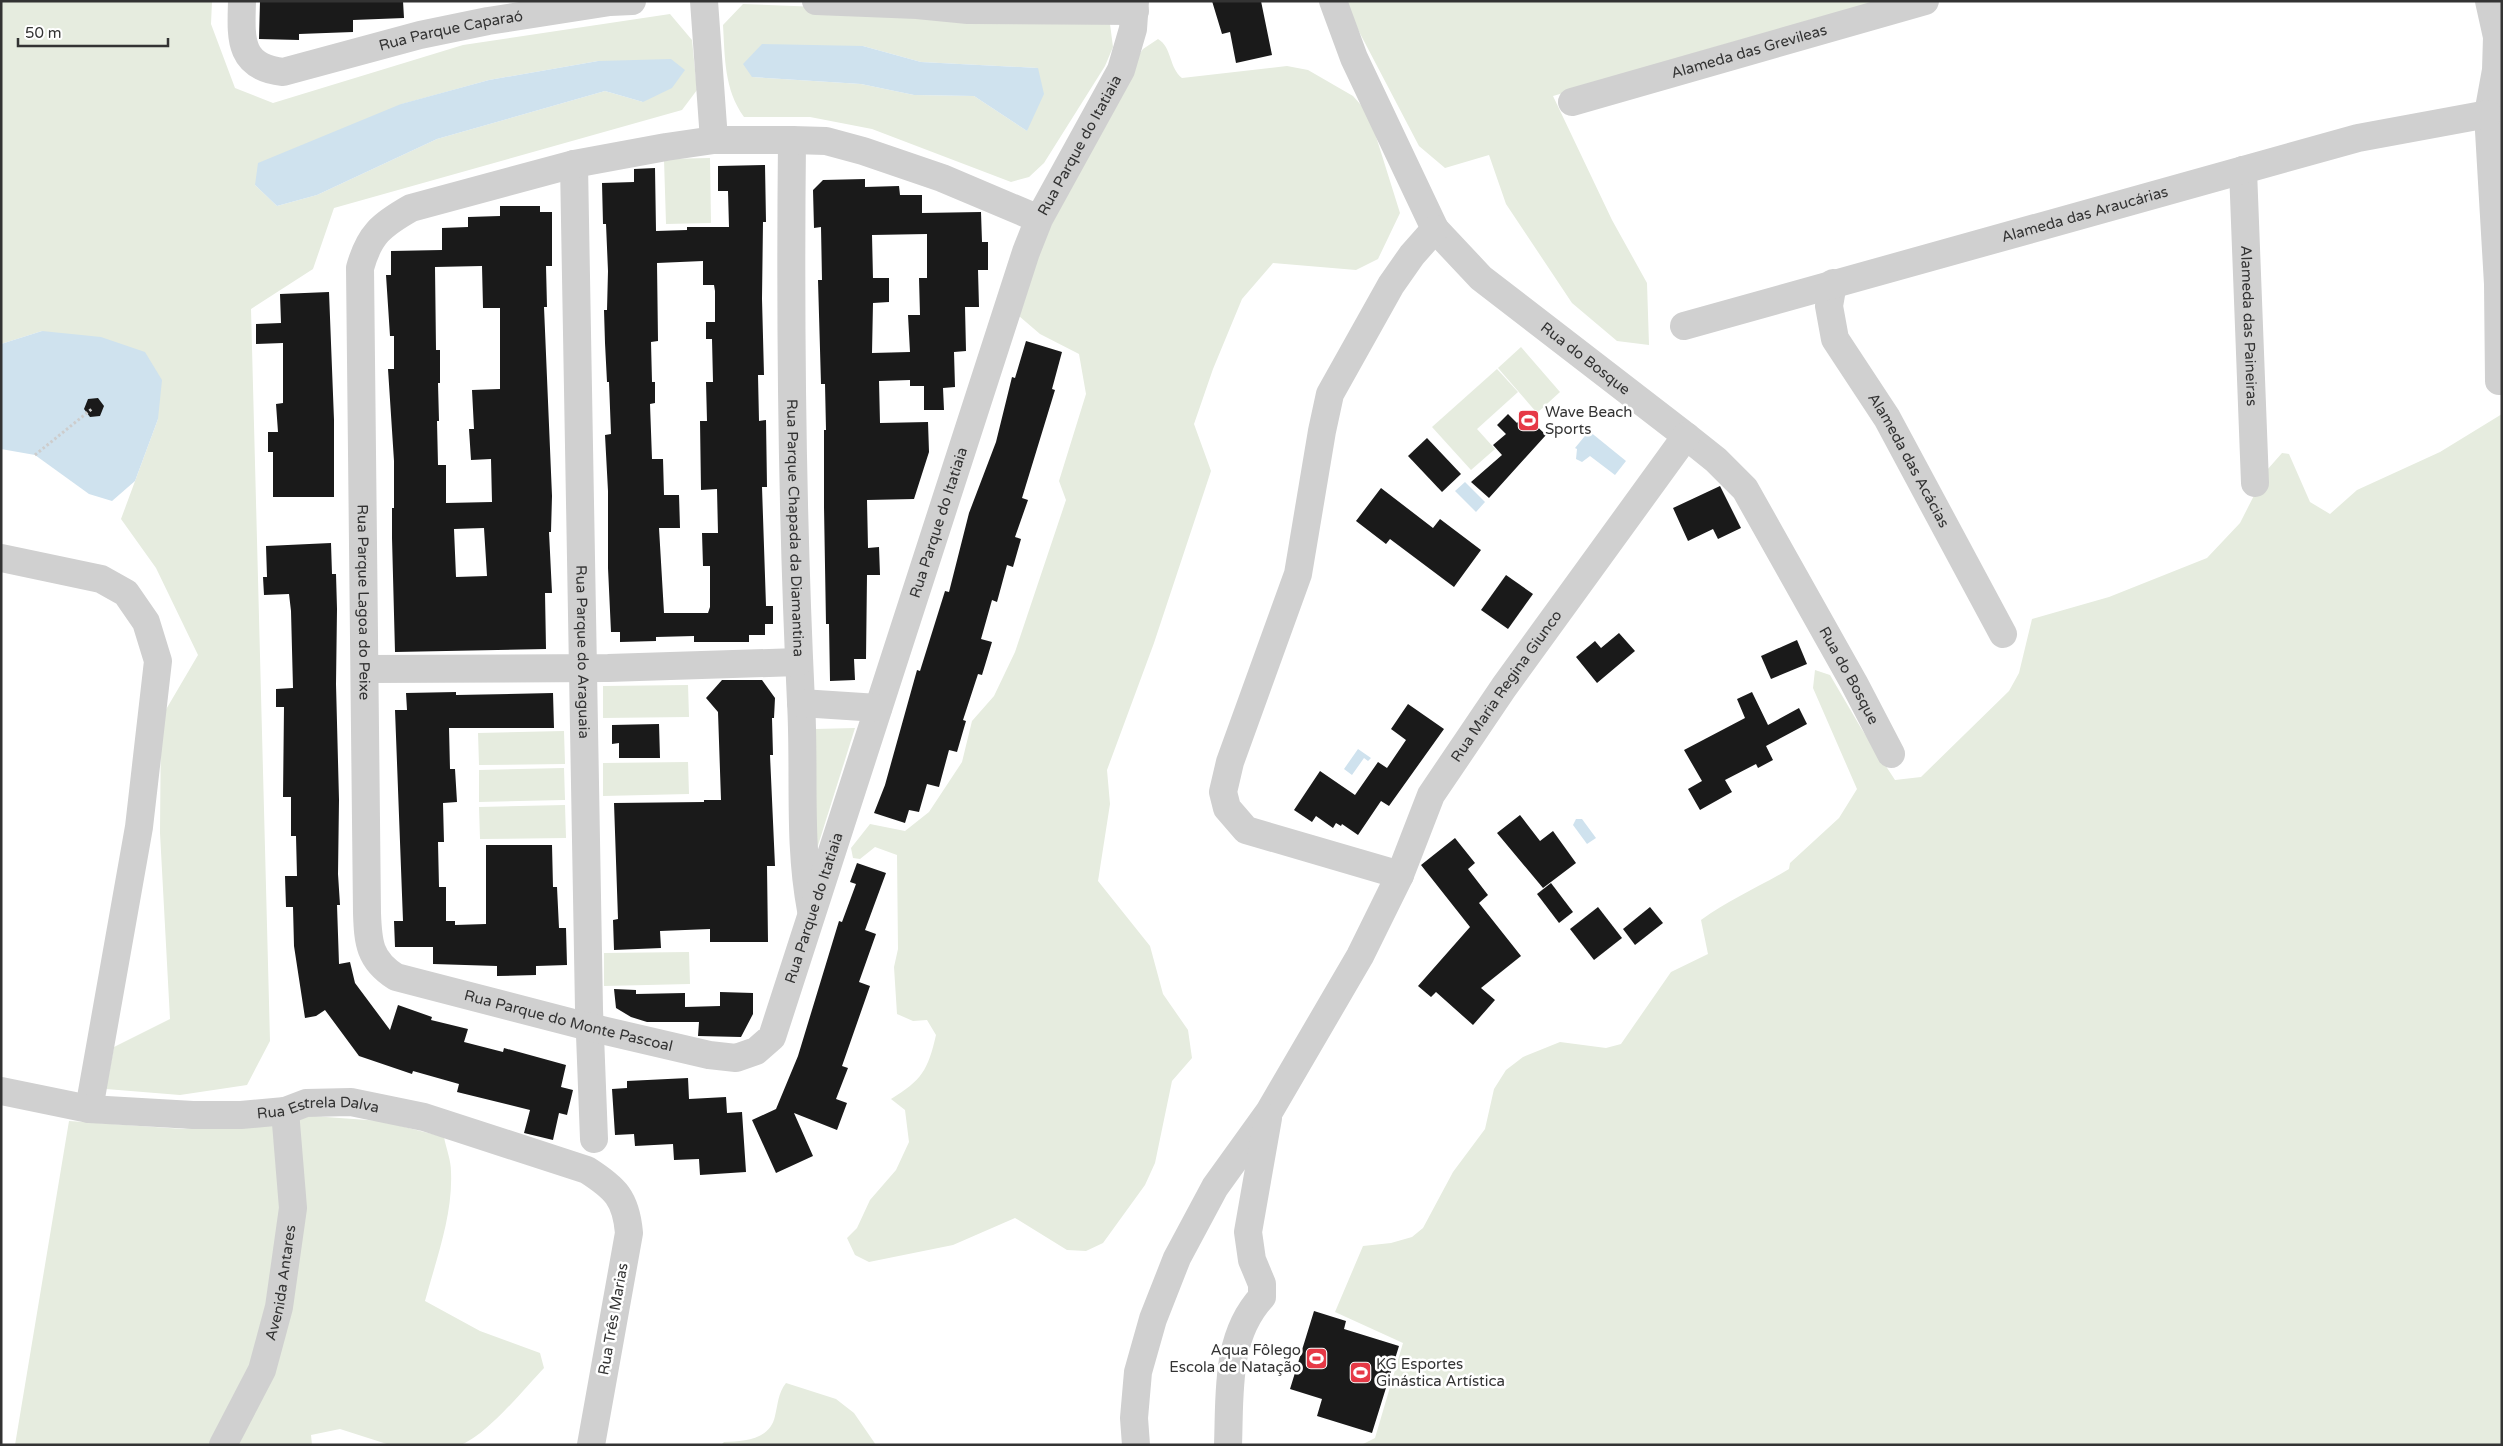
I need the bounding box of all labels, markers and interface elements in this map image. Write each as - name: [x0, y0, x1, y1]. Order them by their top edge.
- street label: Rua Parque Caparaó: [377, 7, 524, 55]
- scale bar: [18, 15, 168, 47]
- street label: Alameda das Grevileas: [1669, 21, 1829, 82]
- text: 50 m: [25, 24, 62, 42]
- street label: Rua Parque do Itatiaia: [1034, 72, 1125, 219]
- street label: Alameda das Araucárias: [1999, 182, 2170, 246]
- street label: Alameda das Paineiras: [2237, 245, 2261, 407]
- street label: Rua do Bosque: [1537, 318, 1634, 399]
- street label: Alameda das Acácias: [1864, 390, 1953, 531]
- street label: Rua Parque Chapada da Diamantina: [783, 399, 808, 657]
- place label: Wave Beach Sports: [1545, 403, 1632, 438]
- sports icon: Wave Beach Sports: [1517, 409, 1541, 433]
- street label: Rua Parque do Itatiaia: [906, 445, 971, 600]
- street label: Rua Parque Lagoa do Peixe: [354, 504, 374, 700]
- street label: Rua Parque do Araguaia: [572, 565, 593, 739]
- street label: Rua Maria Regina Giunco: [1447, 607, 1566, 765]
- street label: Rua do Bosque: [1815, 624, 1883, 727]
- street label: Rua Parque do Itatiaia: [781, 830, 847, 986]
- street label: Rua Parque do Monte Pascoal: [462, 986, 675, 1055]
- street label: Rua Estrela Dalva: [256, 1093, 381, 1123]
- street label: Avenida Antares: [261, 1224, 300, 1343]
- street label: Rua Três Marias: [594, 1262, 632, 1376]
- place label: Aqua Fôlego Escola de Natação: [1169, 1341, 1301, 1376]
- sports icon: Aqua Fôlego Escola de Natação: [1305, 1347, 1329, 1371]
- place label: KG Esportes Ginástica Artística: [1376, 1355, 1505, 1390]
- sports icon: KG Esportes Ginástica Artística: [1348, 1361, 1372, 1385]

